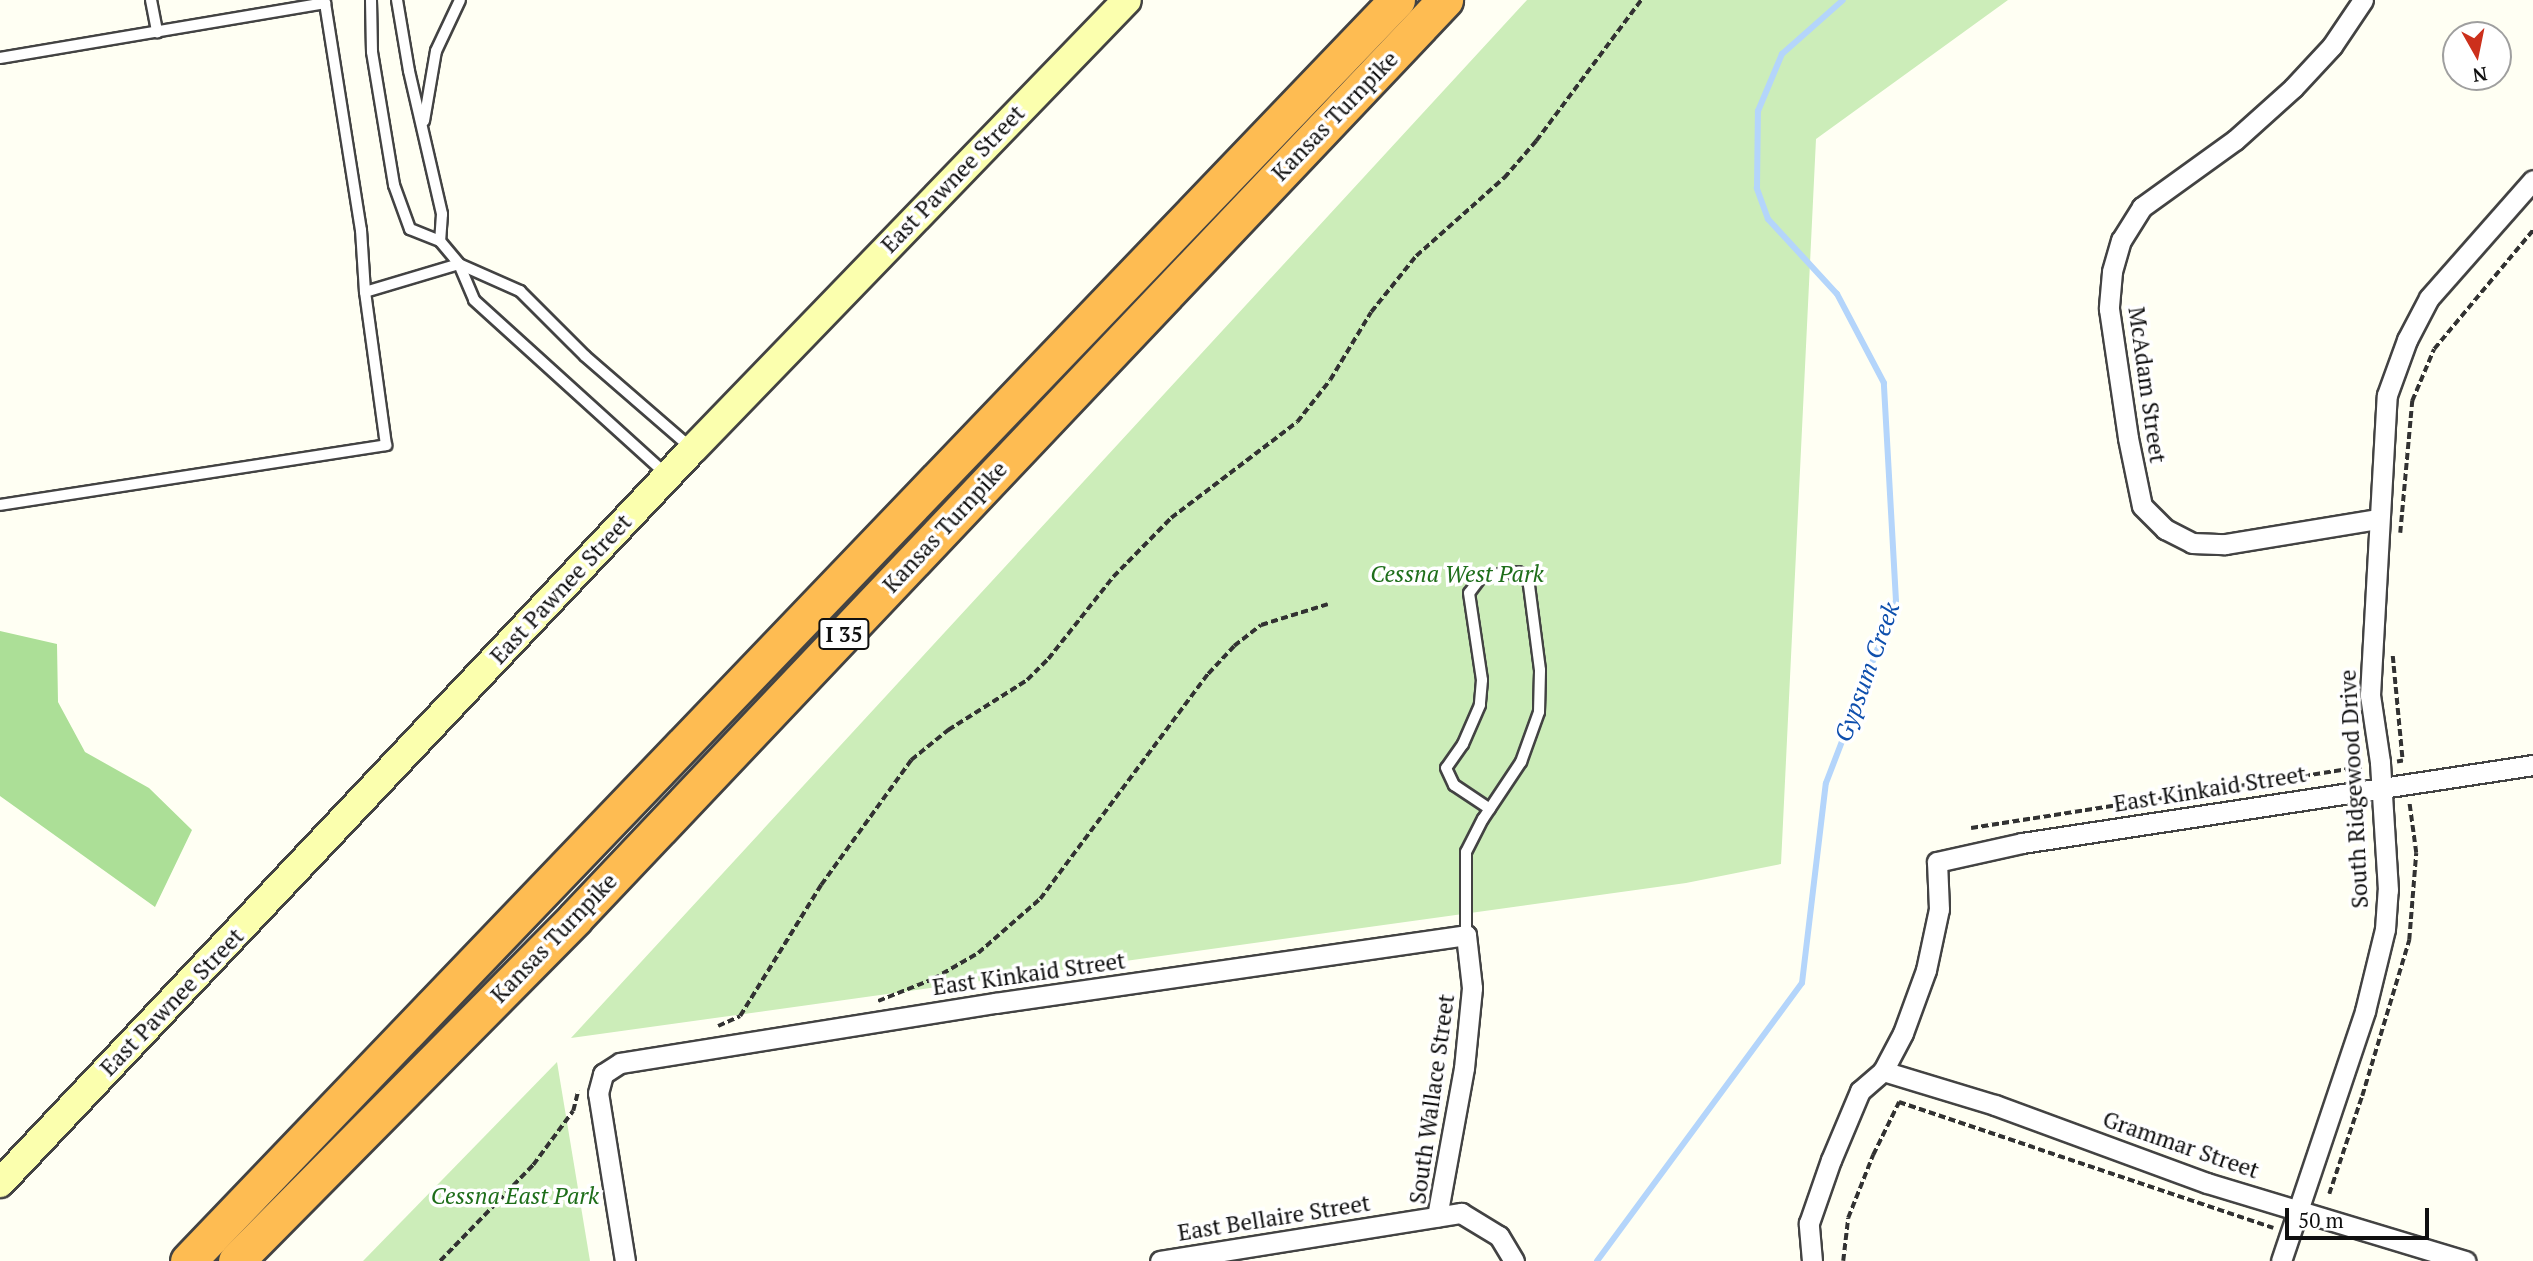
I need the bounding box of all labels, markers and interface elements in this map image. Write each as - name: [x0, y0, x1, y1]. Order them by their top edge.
- north arrow: [2442, 21, 2512, 91]
- street label: Kansas Turnpike: [1266, 45, 1404, 187]
- text: N: [2471, 62, 2489, 89]
- street label: East Pawnee Street: [875, 99, 1031, 259]
- street label: McAdam Street: [2122, 305, 2172, 465]
- street label: Kansas Turnpike: [877, 456, 1013, 598]
- street label: East Pawnee Street: [484, 508, 638, 670]
- park label: Cessna West Park: [1370, 560, 1544, 588]
- water label: Gypsum Creek: [1828, 598, 1906, 746]
- road number: I 35: [818, 616, 870, 652]
- street label: South Ridgewood Drive: [2334, 669, 2374, 909]
- street label: East Kinkaid Street: [2112, 760, 2308, 818]
- street label: Kansas Turnpike: [485, 867, 623, 1009]
- street label: East Pawnee Street: [94, 922, 250, 1082]
- street label: East Kinkaid Street: [931, 947, 1127, 1001]
- street label: South Wallace Street: [1404, 992, 1460, 1206]
- street label: Grammar Street: [2099, 1105, 2263, 1185]
- park label: Cessna East Park: [431, 1182, 599, 1210]
- street label: East Bellaire Street: [1176, 1189, 1372, 1247]
- scale bar: [2288, 1194, 2432, 1238]
- text: 50 m: [2298, 1206, 2344, 1234]

